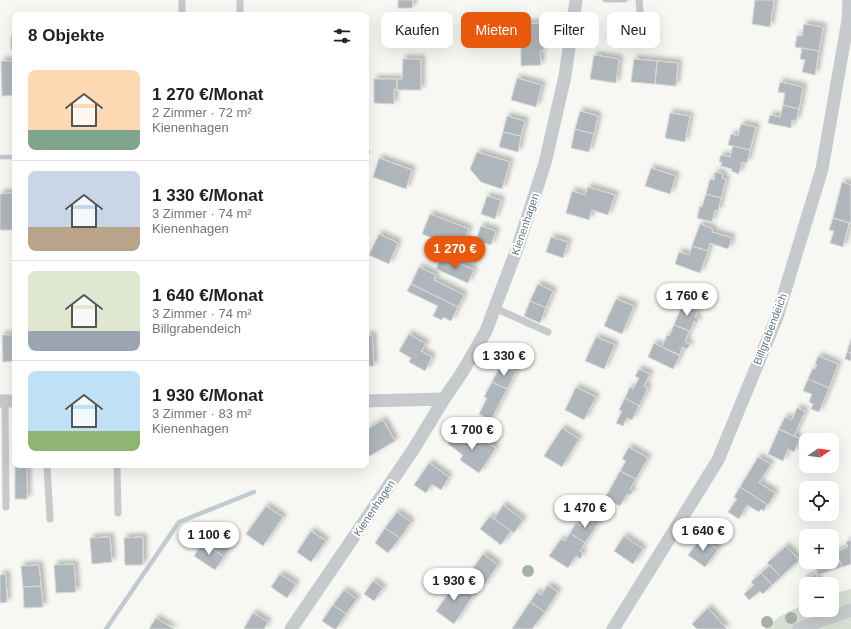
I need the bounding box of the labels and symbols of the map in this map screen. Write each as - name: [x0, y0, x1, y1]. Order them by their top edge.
- street label: Kienenhagen: [509, 191, 541, 257]
- pin: 1 270 €: [418, 236, 492, 270]
- pin: 1 760 €: [650, 283, 724, 317]
- street label: Billgrabendeich: [751, 292, 789, 366]
- pin: 1 330 €: [467, 343, 541, 377]
- pin: 1 700 €: [435, 417, 509, 451]
- north arrow: [799, 433, 839, 473]
- street label: Kienenhagen: [351, 478, 397, 538]
- pin: 1 470 €: [548, 495, 622, 529]
- pin: 1 640 €: [666, 518, 740, 552]
- pin: 1 100 €: [172, 522, 246, 556]
- pin: 1 930 €: [417, 568, 491, 602]

